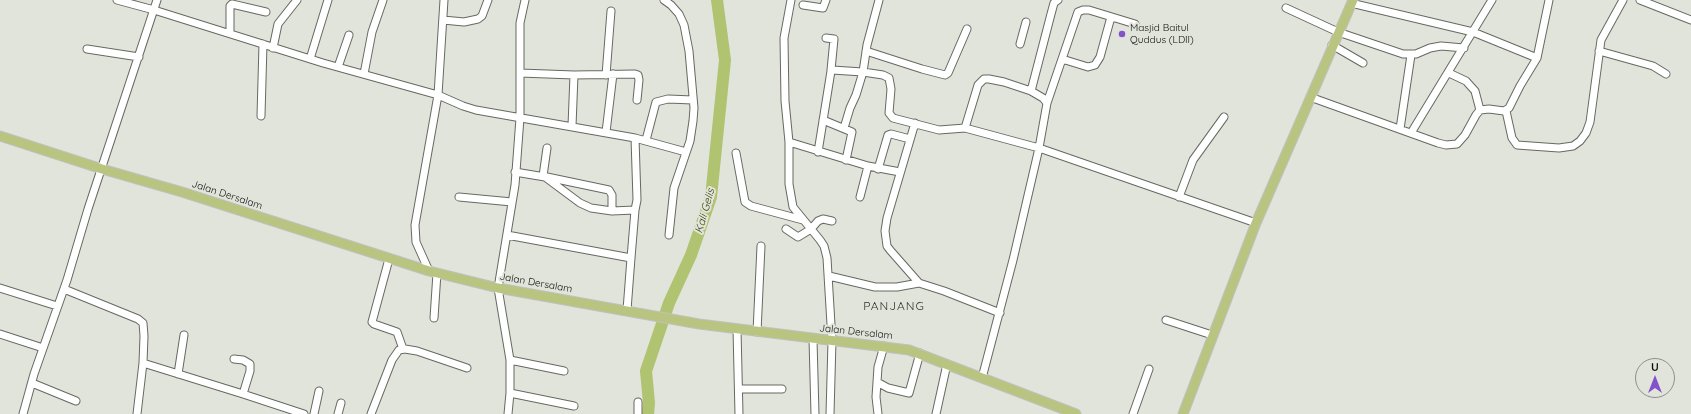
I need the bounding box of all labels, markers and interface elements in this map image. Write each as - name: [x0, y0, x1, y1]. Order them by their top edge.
- place label: Masjid Baitul Quddus (LDII): [1130, 22, 1194, 46]
- marker: Masjid Baitul Quddus (LDII): [1117, 29, 1127, 39]
- street label: Jalan Dersalam: [190, 178, 264, 212]
- water label: Kali Gelis: [692, 187, 718, 235]
- street label: Jalan Dersalam: [499, 271, 573, 295]
- district label: PANJANG: [863, 299, 925, 313]
- street label: Jalan Dersalam: [819, 322, 893, 342]
- north arrow: [1635, 358, 1675, 398]
- text: U: [1651, 360, 1659, 374]

